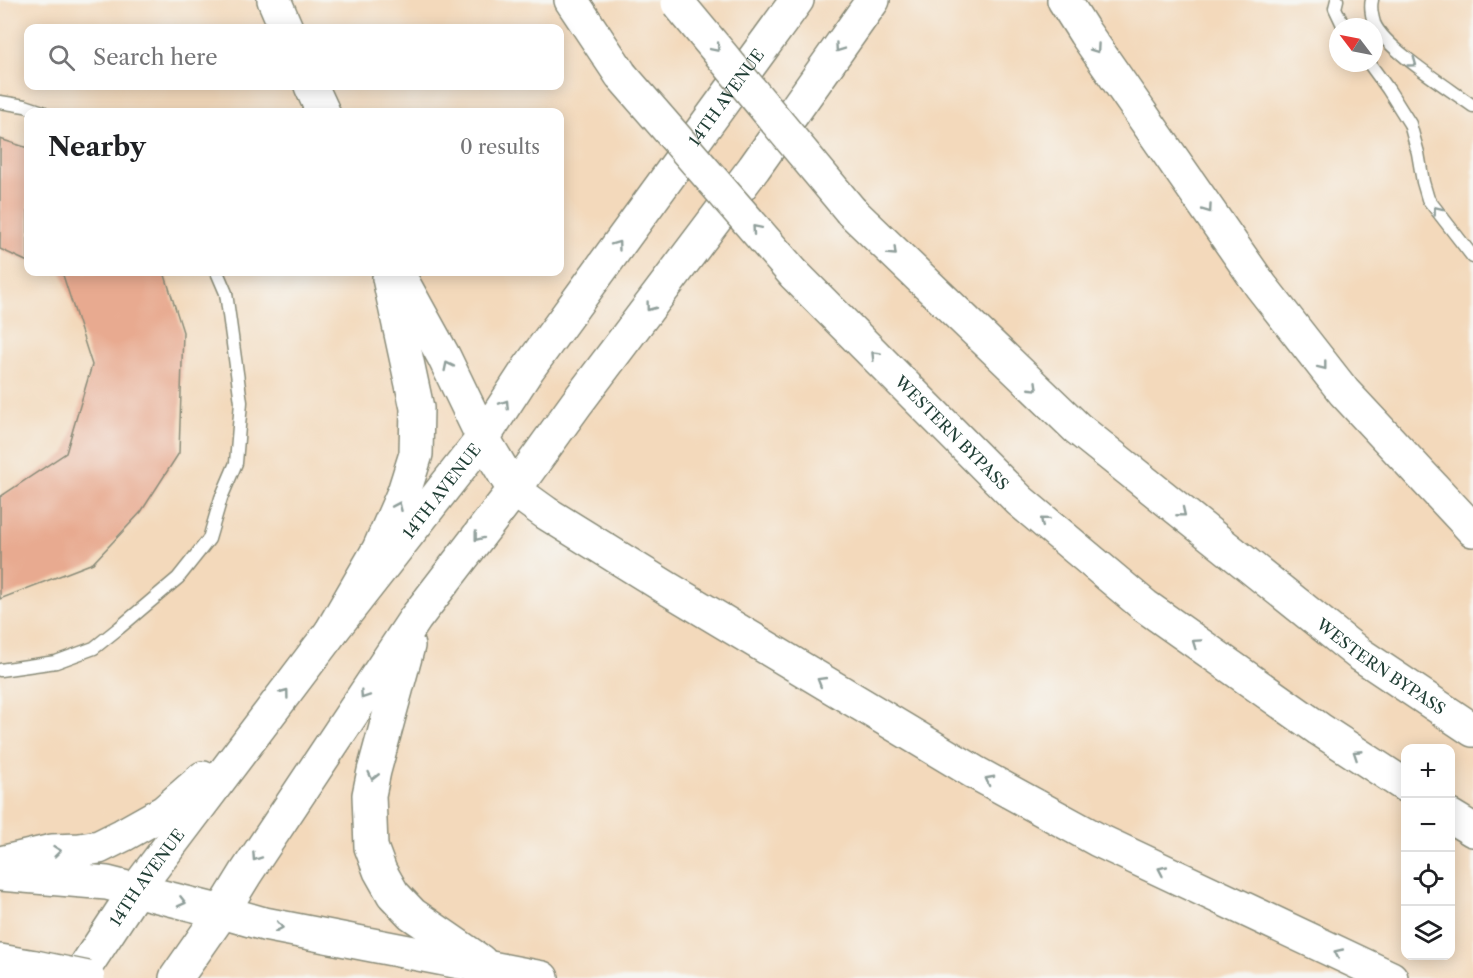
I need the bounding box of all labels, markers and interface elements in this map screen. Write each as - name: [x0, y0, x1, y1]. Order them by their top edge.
- north arrow: [1329, 18, 1383, 72]
- search box: [24, 24, 564, 90]
- icon: search: [45, 41, 78, 74]
- one-way arrow: [708, 41, 719, 52]
- one-way arrow: [835, 41, 846, 52]
- one-way arrow: [1089, 43, 1100, 54]
- text: Search here: [93, 44, 218, 71]
- street label: 14TH AVENUE: [684, 45, 768, 150]
- one-way arrow: [1407, 55, 1418, 66]
- text: Nearby: [48, 131, 146, 163]
- text: 0 results: [460, 135, 540, 159]
- one-way arrow: [1201, 203, 1212, 214]
- one-way arrow: [1434, 206, 1445, 217]
- one-way arrow: [752, 225, 763, 236]
- one-way arrow: [610, 241, 621, 252]
- one-way arrow: [886, 244, 897, 255]
- one-way arrow: [646, 300, 657, 311]
- one-way arrow: [872, 352, 883, 363]
- one-way arrow: [1316, 359, 1327, 370]
- one-way arrow: [444, 362, 456, 373]
- street label: WESTERN BYPASS: [890, 371, 1013, 494]
- one-way arrow: [1026, 379, 1037, 390]
- one-way arrow: [497, 400, 508, 411]
- street label: 14TH AVENUE: [398, 439, 485, 542]
- one-way arrow: [391, 502, 403, 513]
- one-way arrow: [1175, 505, 1186, 516]
- one-way arrow: [1040, 518, 1051, 529]
- one-way arrow: [475, 530, 486, 541]
- street label: WESTERN BYPASS: [1312, 613, 1449, 719]
- one-way arrow: [1192, 639, 1203, 650]
- one-way arrow: [817, 676, 827, 688]
- one-way arrow: [361, 688, 372, 699]
- one-way arrow: [278, 689, 289, 700]
- map controls: [1401, 744, 1455, 960]
- button: +: [1401, 744, 1455, 798]
- one-way arrow: [1352, 750, 1363, 761]
- one-way arrow: [367, 771, 380, 781]
- one-way arrow: [984, 776, 995, 787]
- button: −: [1401, 798, 1455, 852]
- street label: 14TH AVENUE: [105, 825, 189, 930]
- one-way arrow: [53, 846, 62, 858]
- one-way arrow: [252, 850, 263, 861]
- button: locate: [1401, 852, 1455, 906]
- one-way arrow: [1157, 865, 1168, 877]
- one-way arrow: [177, 894, 187, 907]
- button: layers: [1401, 906, 1455, 960]
- one-way arrow: [274, 920, 284, 933]
- one-way arrow: [1334, 949, 1345, 961]

